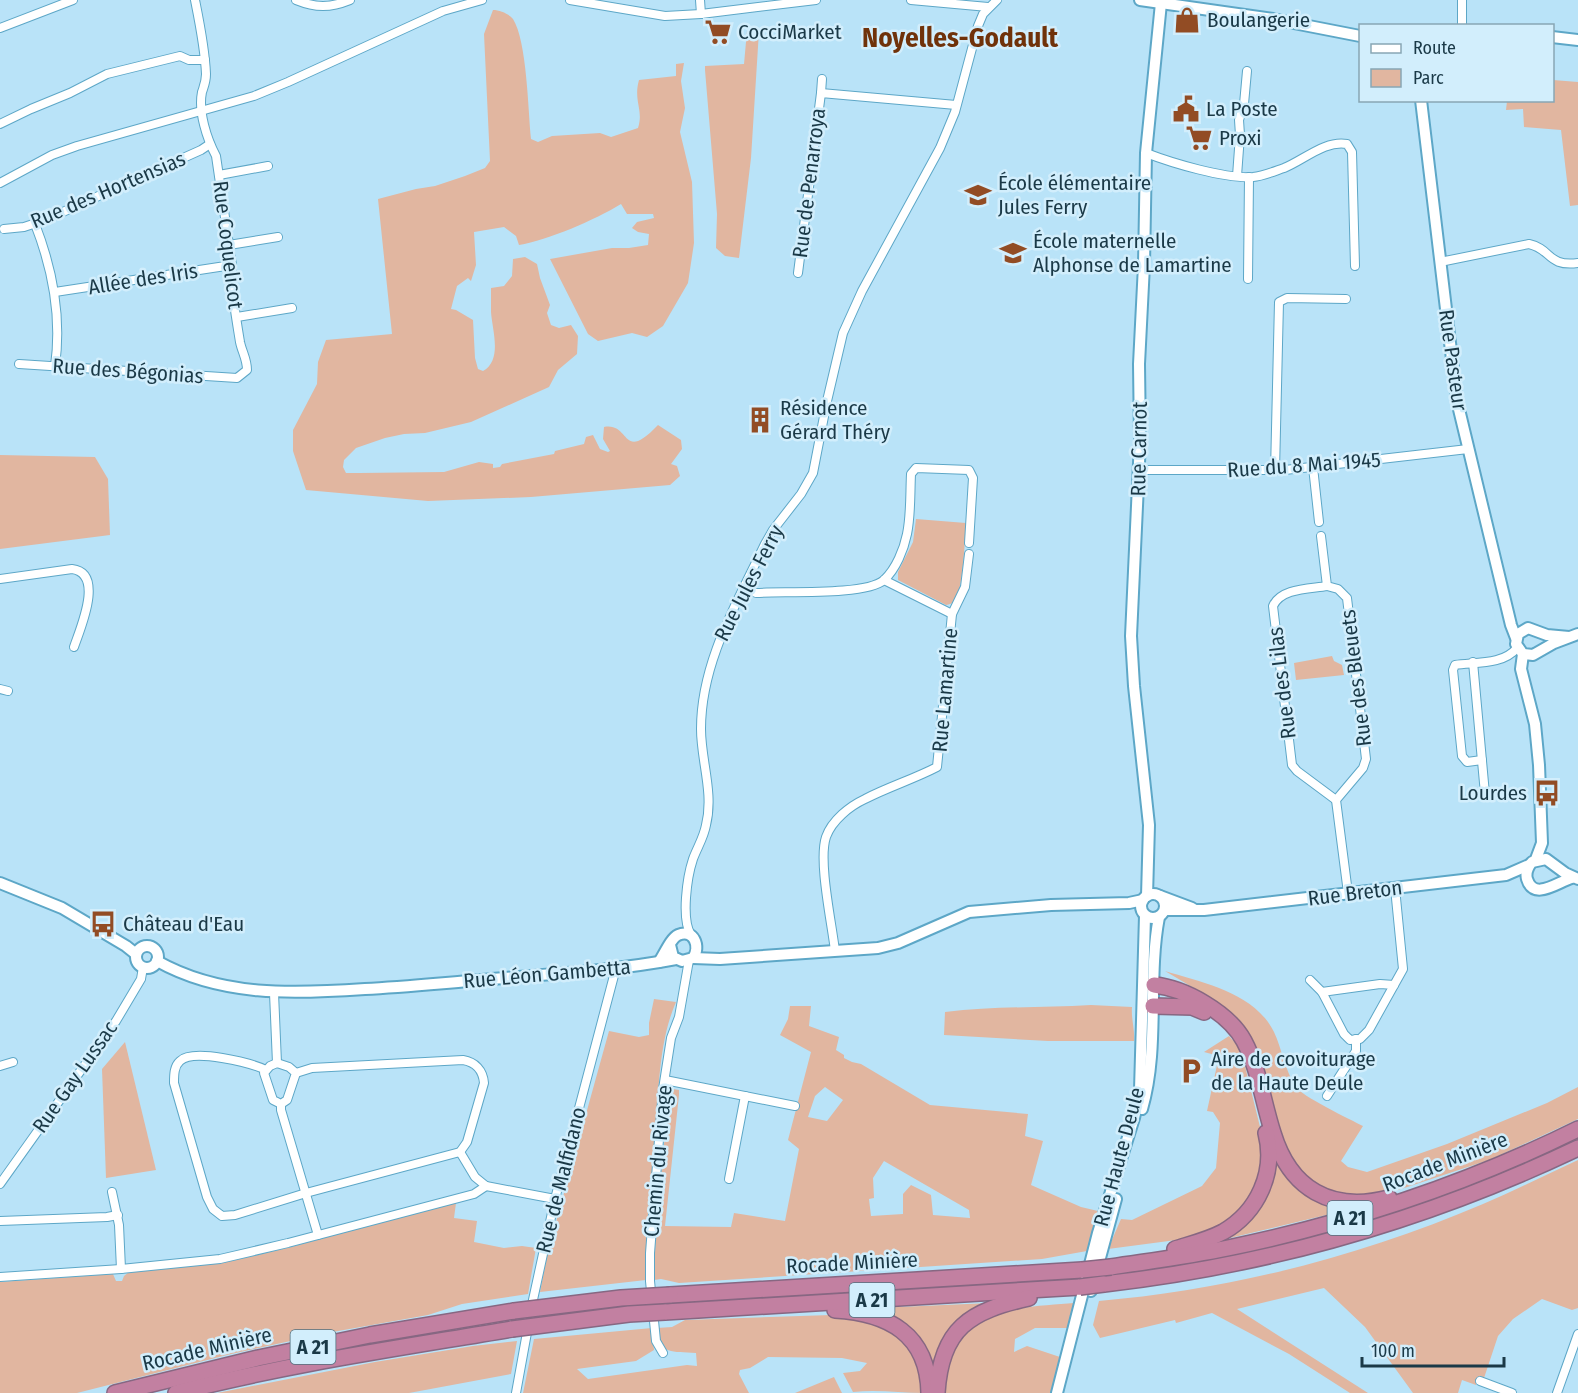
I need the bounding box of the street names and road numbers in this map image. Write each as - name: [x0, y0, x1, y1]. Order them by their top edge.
- street label: Rue de Penarroya: [787, 107, 831, 259]
- street label: Rue des Hortensias: [27, 146, 189, 234]
- street label: Rue Coquelicot: [207, 179, 249, 311]
- street label: Allée des Iris: [86, 258, 200, 300]
- street label: Rue Pasteur: [1433, 308, 1473, 413]
- street label: Rue des Bégonias: [52, 353, 204, 389]
- street label: Rue Carnot: [1125, 401, 1153, 497]
- street label: Rue du 8 Mai 1945: [1226, 447, 1382, 483]
- street label: Rue Jules Ferry: [709, 520, 790, 645]
- street label: Rue des Bleuets: [1335, 608, 1377, 748]
- street label: Rue des Lilas: [1262, 626, 1302, 740]
- street label: Rue Lamartine: [927, 627, 963, 753]
- street label: Rue Breton: [1306, 874, 1404, 912]
- street label: Rue Léon Gambetta: [462, 954, 632, 994]
- street label: Rue Gay Lussac: [27, 1016, 123, 1138]
- street label: Chemin du Rivage: [638, 1084, 678, 1238]
- street label: Rue Haute Deule: [1088, 1085, 1150, 1229]
- street label: Rue de Malfidano: [530, 1104, 592, 1256]
- street label: Rocade Minière: [1379, 1126, 1511, 1198]
- road number: A 21: [1328, 1201, 1372, 1235]
- street label: Rocade Minière: [785, 1247, 919, 1279]
- road number: A 21: [850, 1283, 894, 1317]
- street label: Rocade Minière: [140, 1321, 274, 1377]
- road number: A 21: [290, 1330, 336, 1364]

